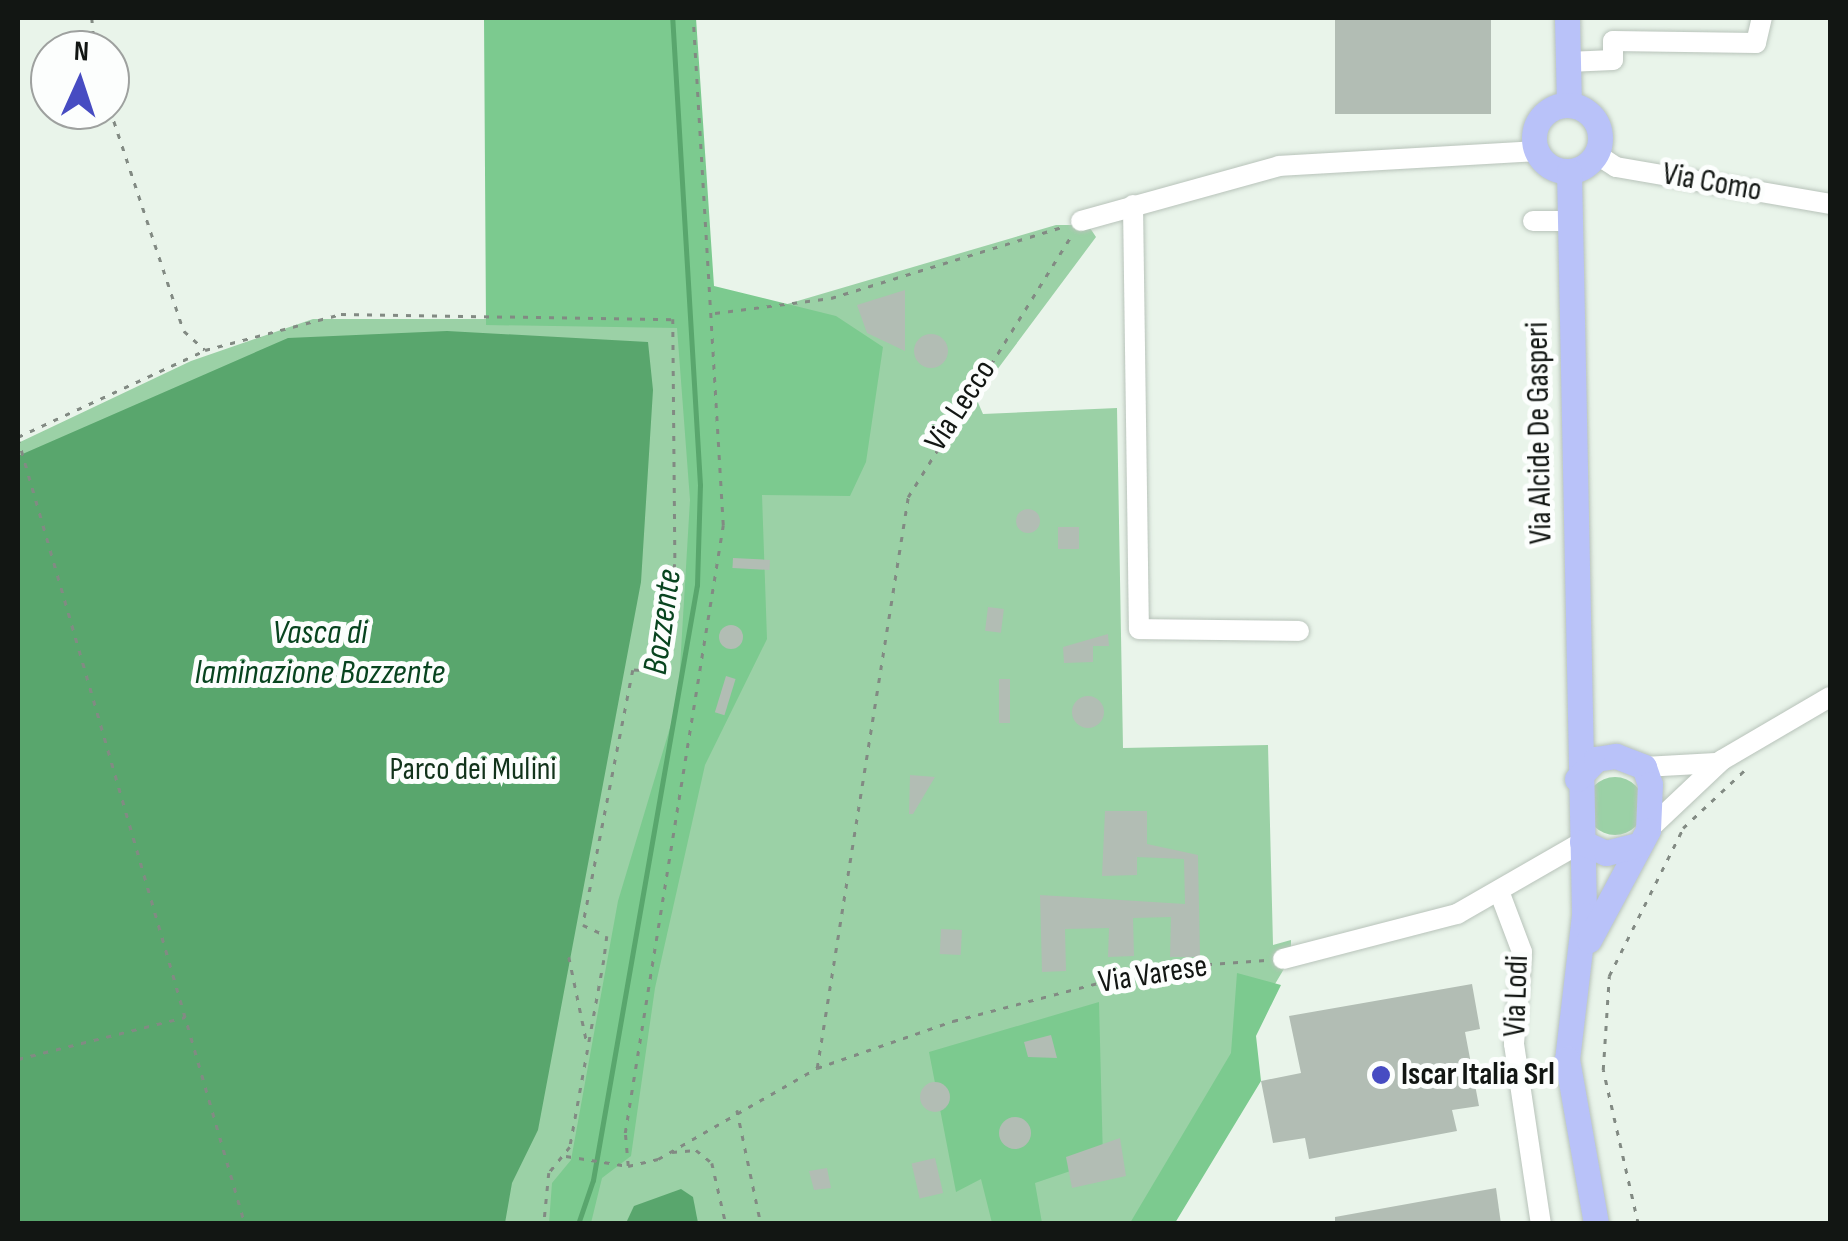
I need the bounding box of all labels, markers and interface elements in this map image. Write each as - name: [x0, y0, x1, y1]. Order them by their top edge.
- north arrow: [30, 30, 130, 130]
- text: N: [73, 35, 90, 68]
- street label: Via Como: [1659, 155, 1765, 211]
- street label: Via Alcide De Gasperi: [1519, 321, 1561, 545]
- street label: Via Lecco: [917, 353, 1005, 459]
- water label: Bozzente: [635, 567, 691, 677]
- water label: Vasca di laminazione Bozzente: [195, 612, 445, 694]
- park label: Parco dei Mulini: [390, 751, 556, 789]
- street label: Via Varese: [1096, 947, 1210, 1003]
- street label: Via Lodi: [1496, 954, 1538, 1038]
- place label: Iscar Italia Srl: [1401, 1056, 1555, 1094]
- marker: Iscar Italia Srl: [1370, 1064, 1392, 1086]

